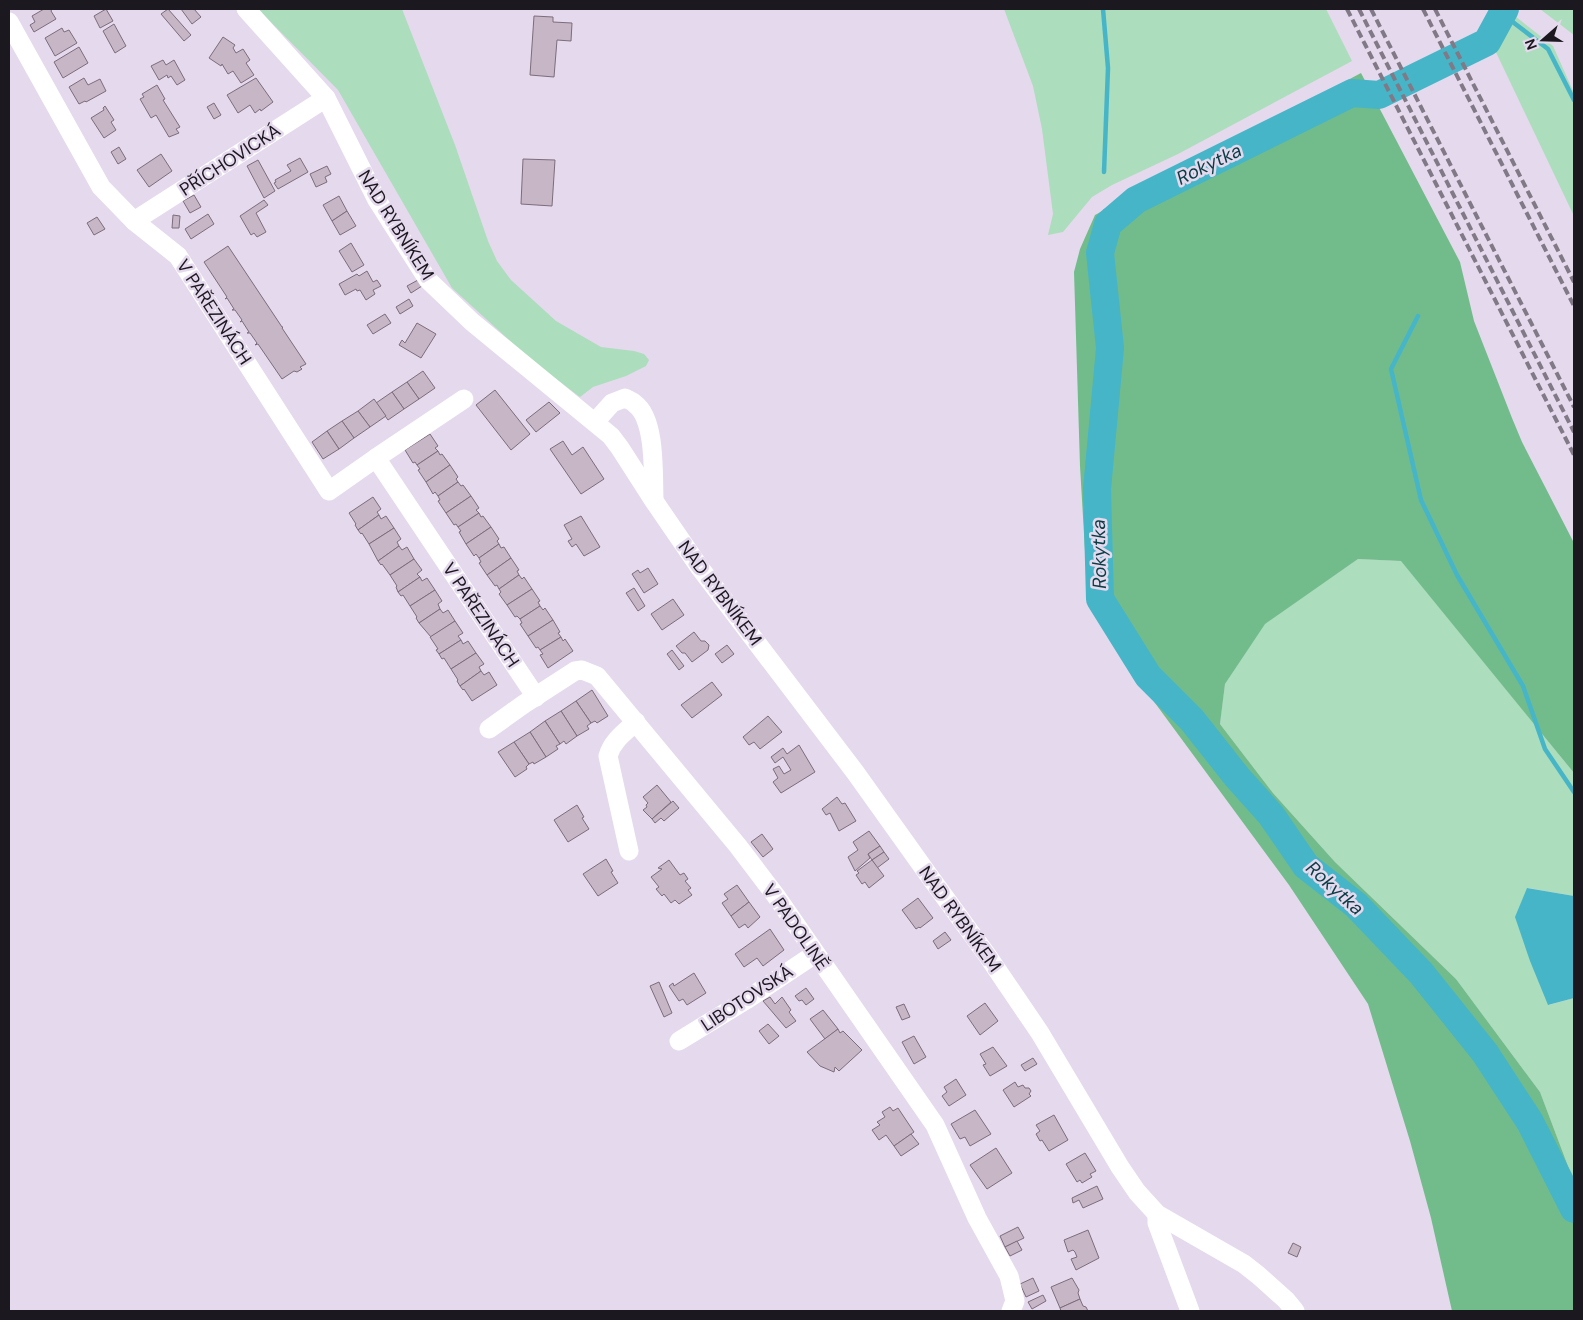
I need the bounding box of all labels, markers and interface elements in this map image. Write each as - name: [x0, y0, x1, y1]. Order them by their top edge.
- north arrow: [1518, 15, 1568, 65]
- text: N: [1521, 37, 1541, 52]
- street label: PŘÍCHOVICKÁ: [175, 118, 285, 202]
- water label: Rokytka: [1172, 137, 1246, 191]
- street label: NAD RYBNÍKEM: [353, 165, 439, 285]
- street label: V PAŘEZINÁCH: [171, 255, 257, 369]
- water label: Rokytka: [1086, 519, 1112, 589]
- street label: NAD RYBNÍKEM: [673, 536, 767, 650]
- street label: V PAŘEZINÁCH: [437, 558, 525, 672]
- water label: Rokytka: [1301, 855, 1369, 921]
- street label: NAD RYBNÍKEM: [913, 861, 1007, 977]
- street label: V PADOLINĚ: [757, 879, 835, 975]
- street label: LIBOTOVSKÁ: [696, 959, 798, 1037]

